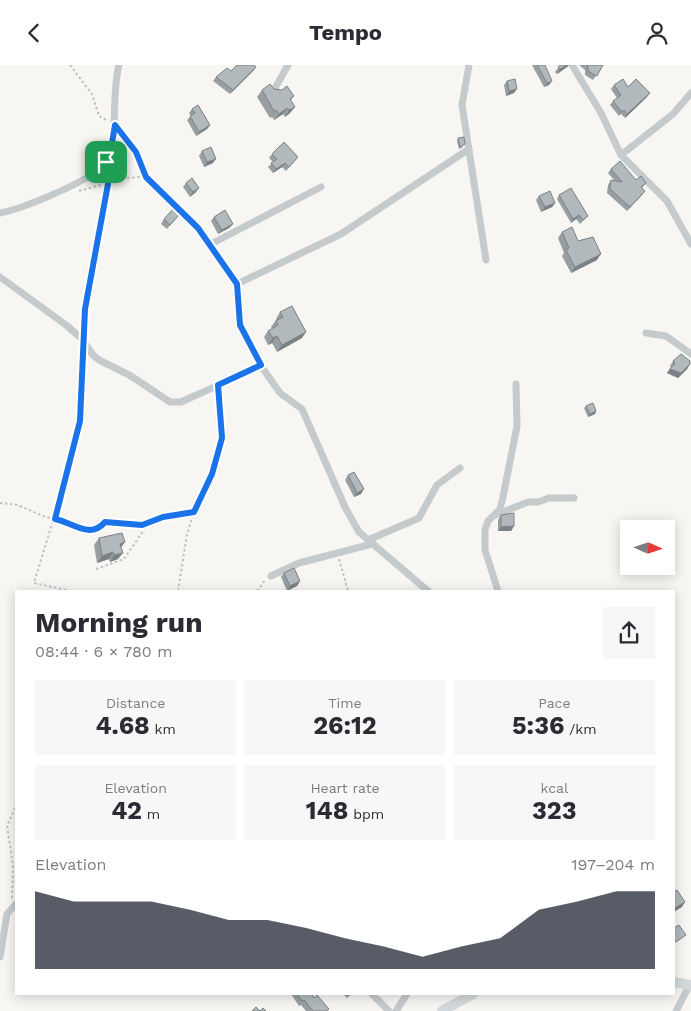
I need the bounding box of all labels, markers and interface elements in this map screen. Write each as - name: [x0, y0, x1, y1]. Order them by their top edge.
- icon: back: [20, 19, 48, 47]
- icon: person: [643, 19, 671, 47]
- text: Tempo: [309, 20, 382, 45]
- pin: [85, 141, 127, 183]
- icon: arrive: [92, 148, 120, 176]
- north arrow: [620, 520, 675, 575]
- map controls: [620, 520, 675, 575]
- text: Morning run: [35, 606, 203, 639]
- button: share: [603, 607, 655, 659]
- text: 08:44 · 6 × 780 m: [35, 642, 172, 661]
- text: Distance: [106, 695, 165, 711]
- text: Time: [328, 695, 362, 711]
- text: Pace: [538, 695, 571, 711]
- text: 4.68: [96, 711, 150, 740]
- text: 26:12: [313, 711, 377, 740]
- text: 5:36: [512, 711, 564, 740]
- text: km: [150, 721, 176, 737]
- text: /km: [564, 721, 597, 737]
- text: Elevation: [104, 780, 167, 796]
- text: Heart rate: [310, 780, 380, 796]
- text: kcal: [540, 780, 568, 796]
- text: 42: [111, 796, 142, 825]
- text: 148: [306, 796, 348, 825]
- text: 323: [532, 796, 577, 825]
- text: m: [142, 806, 160, 822]
- text: bpm: [348, 806, 384, 822]
- text: Elevation: [35, 855, 106, 874]
- text: 197–204 m: [571, 855, 655, 874]

